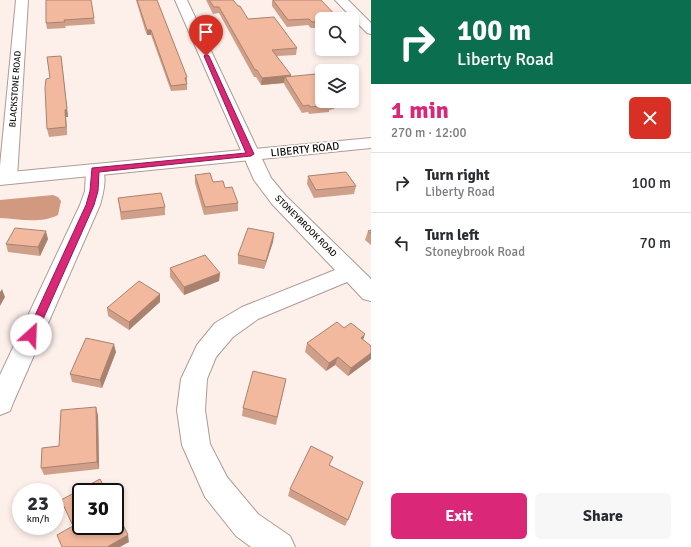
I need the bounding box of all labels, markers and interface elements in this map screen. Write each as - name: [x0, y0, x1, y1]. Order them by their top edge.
- map controls: [315, 12, 359, 108]
- button: search: [315, 12, 359, 56]
- text: 100 m: [457, 14, 531, 48]
- pin: [189, 15, 223, 56]
- icon: right: [391, 16, 443, 68]
- icon: arrive: [195, 21, 217, 43]
- text: Liberty Road: [457, 48, 554, 70]
- street label: BLACKSTONE ROAD: [7, 50, 24, 128]
- button: layers: [315, 64, 359, 108]
- text: 1 min: [391, 95, 449, 125]
- button: close: [629, 97, 671, 139]
- text: 270 m · 12:00: [391, 125, 467, 141]
- street label: LIBERTY ROAD: [270, 139, 340, 160]
- text: Turn right: [425, 166, 490, 184]
- icon: right: [391, 172, 413, 194]
- text: 100 m: [631, 174, 671, 192]
- text: Liberty Road: [425, 184, 495, 200]
- street label: STONEYBROOK ROAD: [272, 193, 339, 260]
- text: Turn left: [425, 226, 479, 244]
- icon: left: [391, 232, 413, 254]
- text: 70 m: [640, 234, 671, 252]
- text: Stoneybrook Road: [425, 244, 525, 260]
- position arrow: [10, 314, 52, 356]
- speed limit sign: 30: [72, 483, 124, 535]
- text: 23: [27, 491, 49, 516]
- button: Exit: [391, 493, 527, 539]
- button: Share: [535, 493, 671, 539]
- text: km/h: [27, 513, 49, 525]

